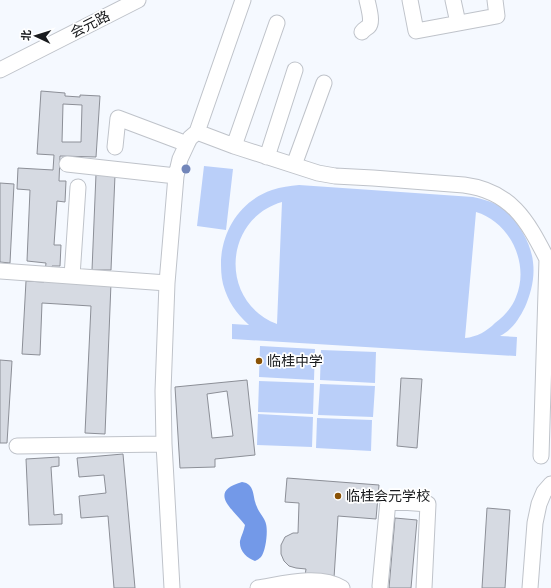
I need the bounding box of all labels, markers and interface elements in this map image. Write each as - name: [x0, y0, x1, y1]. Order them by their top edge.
- street label: 会元路: [67, 6, 113, 42]
- north arrow: [16, 16, 56, 56]
- text: 北: [19, 29, 33, 41]
- place label: 临桂中学: [267, 352, 323, 370]
- marker: 临桂中学: [254, 356, 264, 366]
- place label: 临桂会元学校: [346, 487, 430, 505]
- marker: 临桂会元学校: [333, 491, 343, 501]

